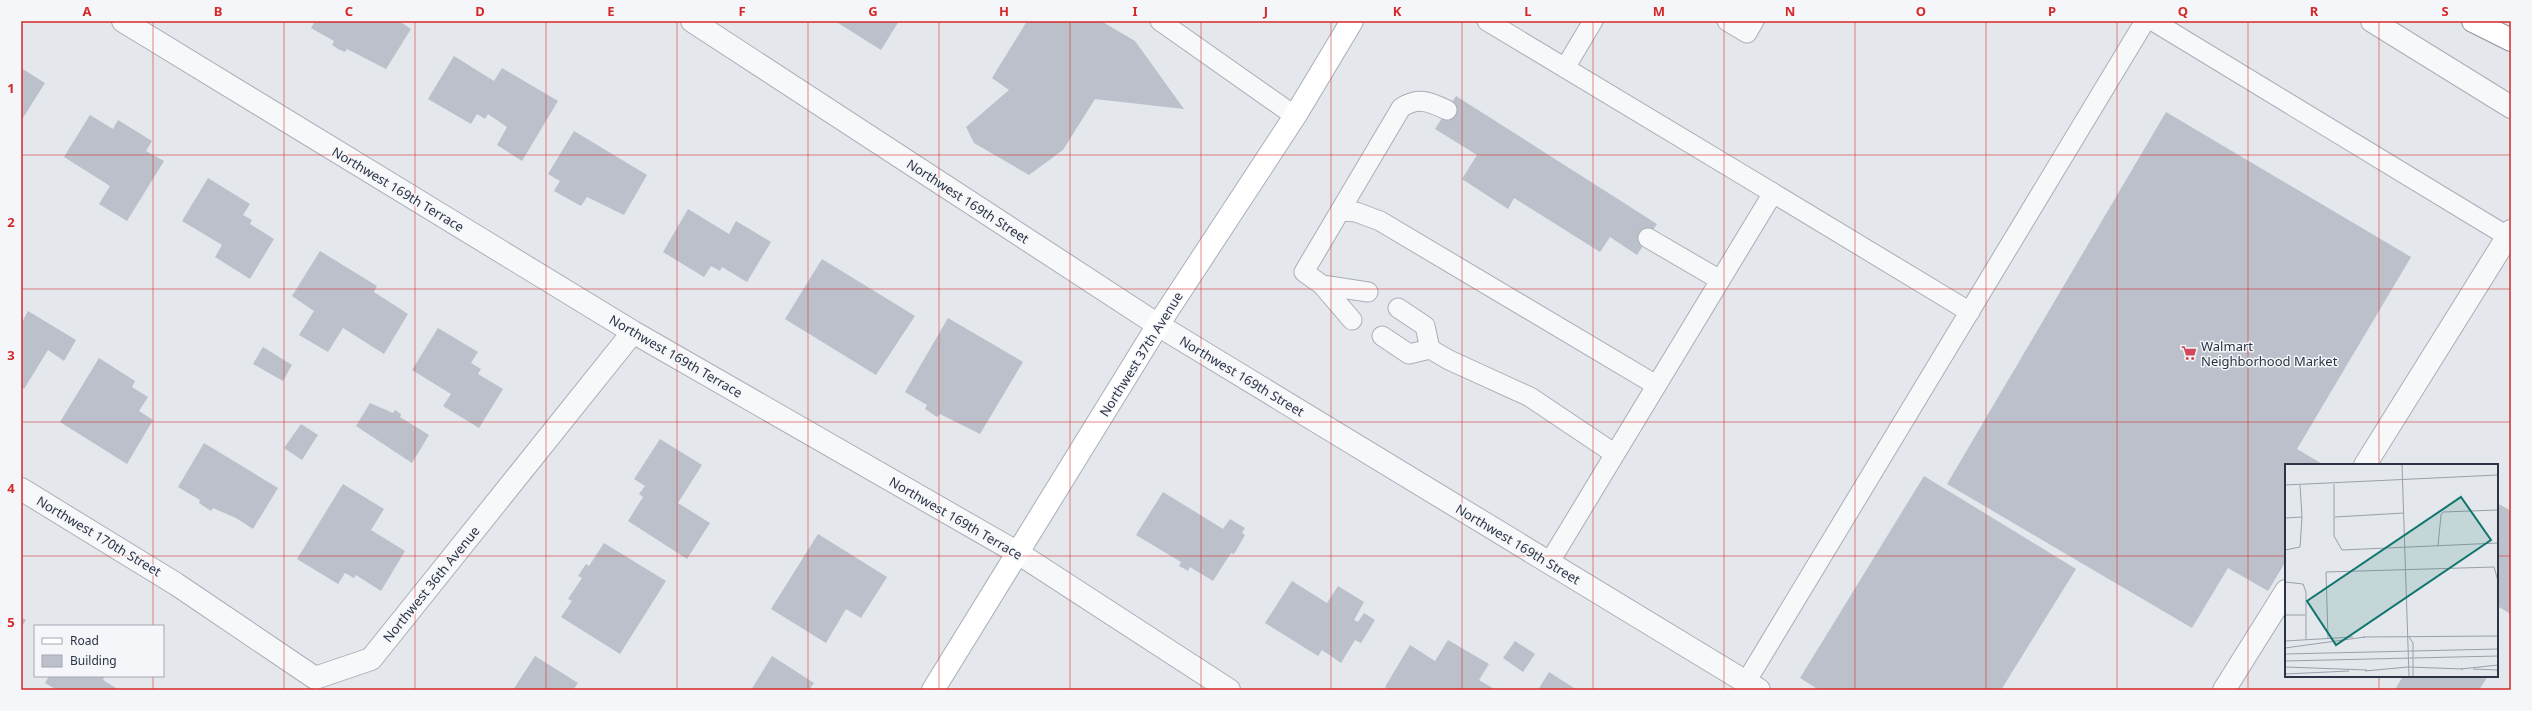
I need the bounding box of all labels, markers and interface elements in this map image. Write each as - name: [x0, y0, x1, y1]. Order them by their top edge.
- text: A: [83, 2, 92, 20]
- text: B: [214, 2, 222, 20]
- text: C: [345, 2, 353, 20]
- text: D: [475, 2, 485, 20]
- text: E: [607, 2, 615, 20]
- text: F: [738, 2, 746, 20]
- text: G: [868, 2, 878, 20]
- text: H: [999, 2, 1009, 20]
- text: I: [1132, 2, 1138, 20]
- text: J: [1263, 2, 1268, 20]
- text: K: [1393, 2, 1402, 20]
- text: L: [1524, 2, 1532, 20]
- text: M: [1653, 2, 1665, 20]
- text: N: [1785, 2, 1795, 20]
- text: O: [1916, 2, 1926, 20]
- text: P: [2048, 2, 2056, 20]
- text: Q: [2178, 2, 2188, 20]
- text: R: [2310, 2, 2319, 20]
- text: S: [2441, 2, 2449, 20]
- text: 1: [7, 79, 15, 97]
- street label: Northwest 169th Terrace: [329, 142, 467, 236]
- street label: Northwest 169th Street: [903, 155, 1033, 247]
- text: 2: [7, 213, 15, 231]
- street label: Northwest 37th Avenue: [1095, 288, 1187, 420]
- street label: Northwest 169th Terrace: [606, 310, 746, 402]
- street label: Northwest 169th Street: [1176, 332, 1308, 421]
- place label: Walmart Neighborhood Market: [2201, 337, 2338, 370]
- supermarket icon: Walmart Neighborhood Market: [2180, 344, 2198, 362]
- text: 3: [7, 346, 15, 364]
- inset map: [2285, 464, 2498, 677]
- street label: Northwest 169th Terrace: [886, 472, 1026, 564]
- text: 4: [7, 479, 15, 497]
- street label: Northwest 170th Street: [33, 492, 165, 581]
- street label: Northwest 169th Street: [1452, 500, 1584, 589]
- street label: Northwest 36th Avenue: [379, 522, 483, 646]
- text: 5: [7, 613, 15, 631]
- legend: [34, 625, 164, 677]
- text: Road: [70, 632, 99, 649]
- text: Building: [70, 652, 117, 669]

